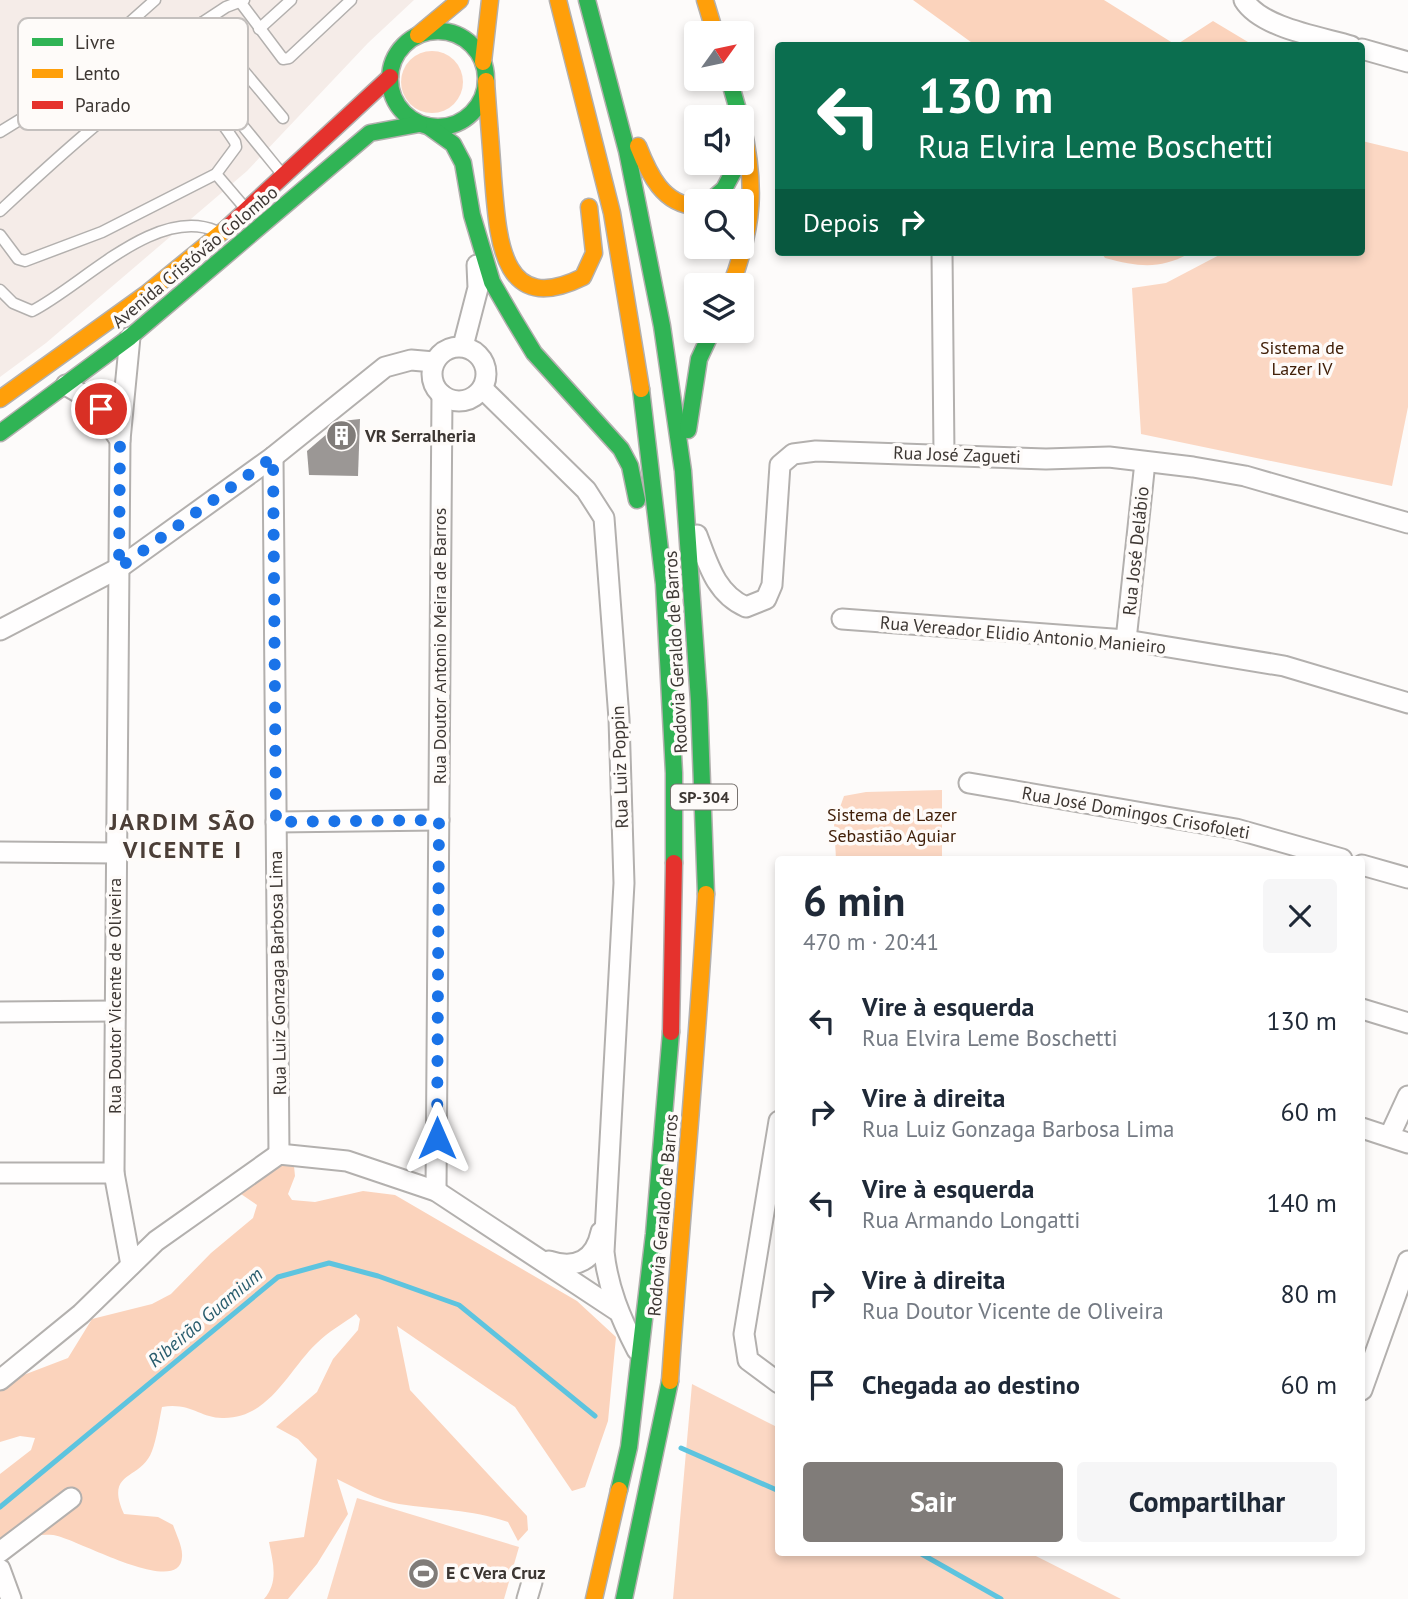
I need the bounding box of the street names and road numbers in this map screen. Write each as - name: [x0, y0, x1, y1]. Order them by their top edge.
- street label: Avenida Cristóvão Colombo: [107, 180, 282, 333]
- street label: Rua José Zagueti: [893, 441, 1021, 468]
- street label: Rua José Delábio: [1117, 485, 1154, 617]
- street label: Rua Doutor Antonio Meira de Barros: [428, 508, 451, 784]
- street label: Rodovia Geraldo de Barros: [659, 550, 692, 754]
- street label: Rua Vereador Elidio Antonio Manieiro: [879, 611, 1167, 658]
- street label: Rua Luiz Poppin: [606, 705, 633, 829]
- street label: Rua José Domingos Crisofoleti: [1020, 781, 1252, 844]
- road number: SP-304: [671, 784, 737, 810]
- street label: Rua Luiz Gonzaga Barbosa Lima: [264, 851, 291, 1095]
- street label: Rua Doutor Vicente de Oliveira: [103, 878, 126, 1114]
- street label: Rodovia Geraldo de Barros: [642, 1113, 683, 1317]

